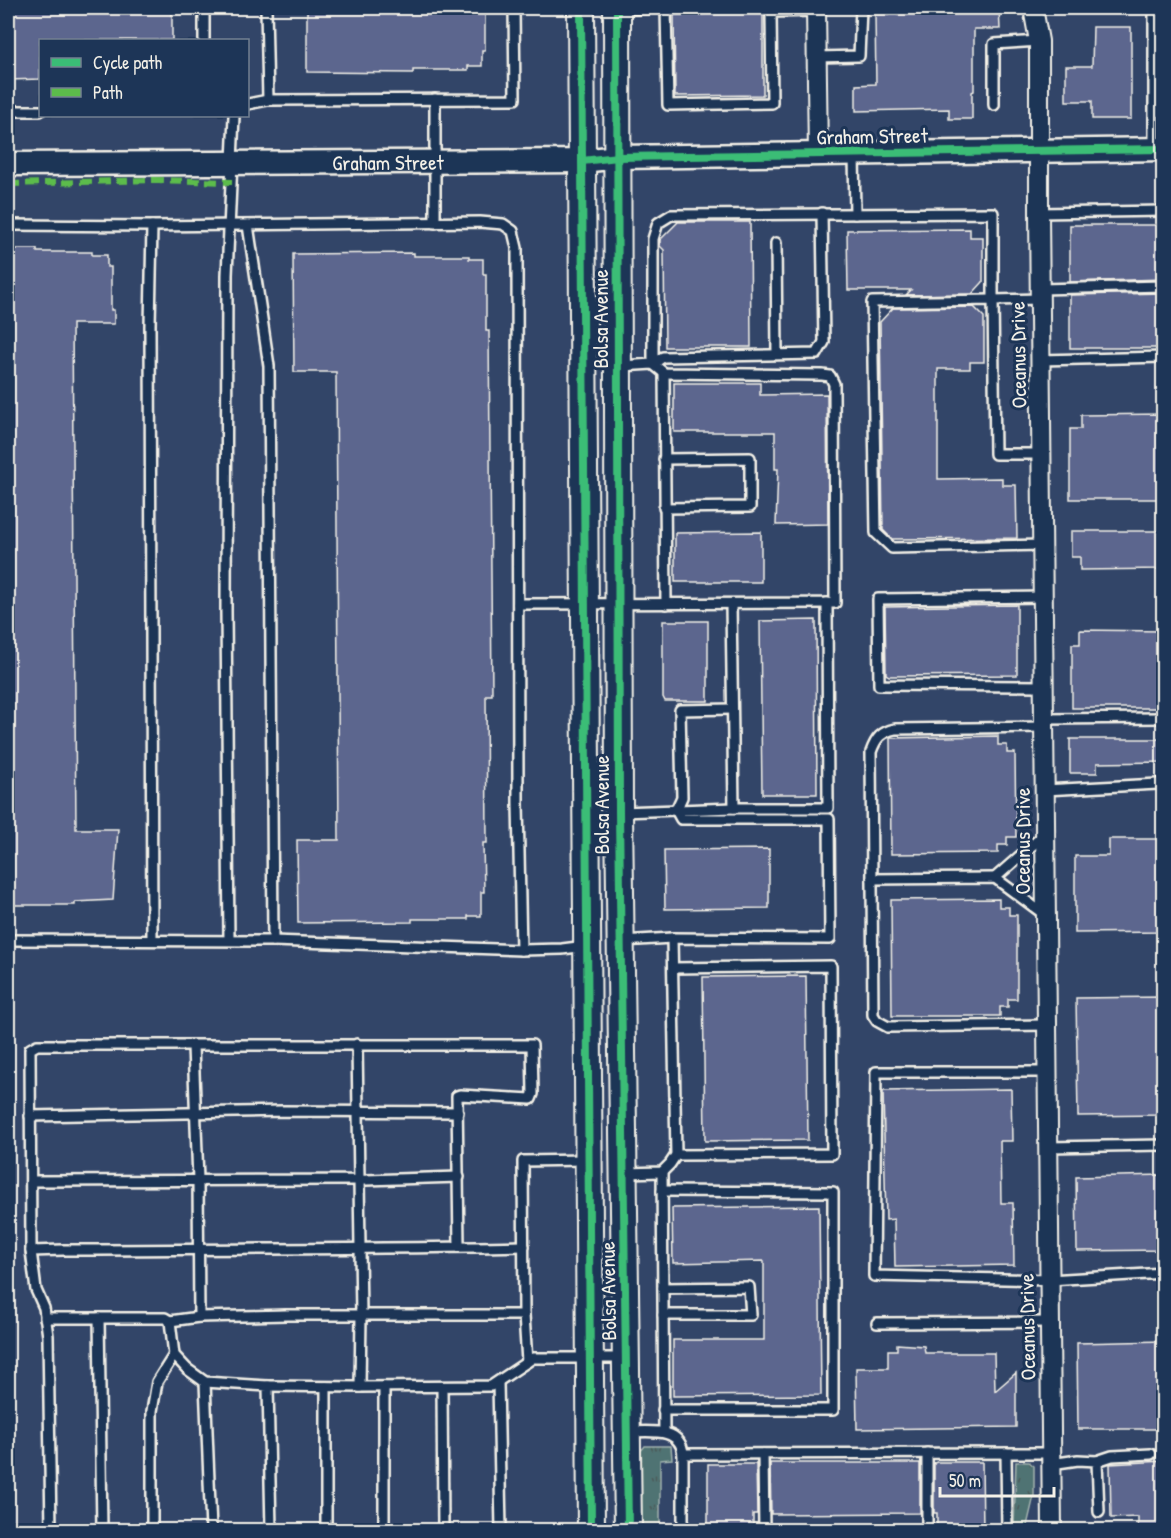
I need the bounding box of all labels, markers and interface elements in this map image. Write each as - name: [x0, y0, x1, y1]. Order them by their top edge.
- legend: [39, 39, 249, 117]
- text: Cycle path: [93, 50, 163, 75]
- text: Path: [93, 80, 123, 105]
- street label: Graham Street: [816, 121, 929, 151]
- street label: Graham Street: [332, 147, 445, 177]
- street label: Bolsa Avenue: [586, 269, 615, 369]
- street label: Oceanus Drive: [1003, 301, 1033, 409]
- street label: Bolsa Avenue: [587, 755, 616, 855]
- street label: Oceanus Drive: [1008, 788, 1037, 894]
- street label: Bolsa Avenue: [593, 1241, 623, 1341]
- street label: Oceanus Drive: [1012, 1273, 1042, 1381]
- scale bar: [940, 1460, 1054, 1498]
- text: 50 m: [949, 1468, 981, 1493]

